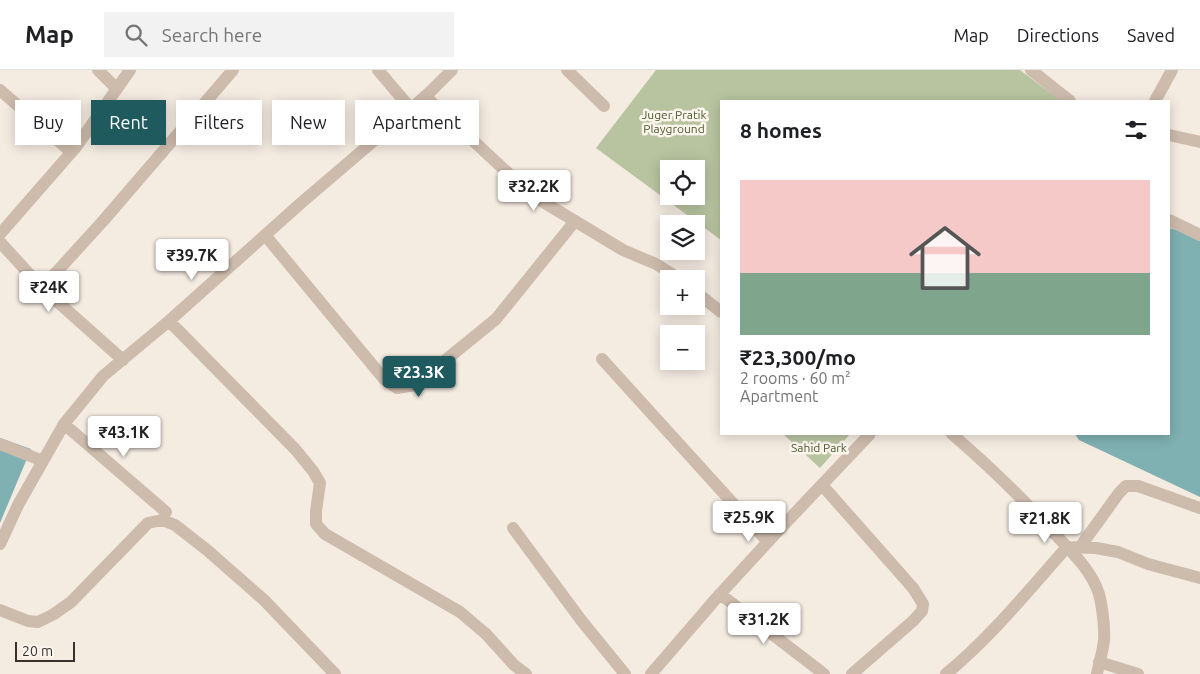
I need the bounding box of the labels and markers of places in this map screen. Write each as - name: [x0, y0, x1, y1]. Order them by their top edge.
- pin: ₹32.2K: [493, 170, 575, 212]
- pin: ₹39.7K: [151, 238, 233, 281]
- pin: ₹24K: [19, 270, 79, 313]
- pin: ₹23.3K: [378, 356, 460, 398]
- pin: ₹43.1K: [83, 416, 165, 458]
- pin: ₹25.9K: [708, 500, 790, 543]
- pin: ₹21.8K: [1004, 502, 1086, 544]
- pin: ₹31.2K: [723, 602, 805, 645]

